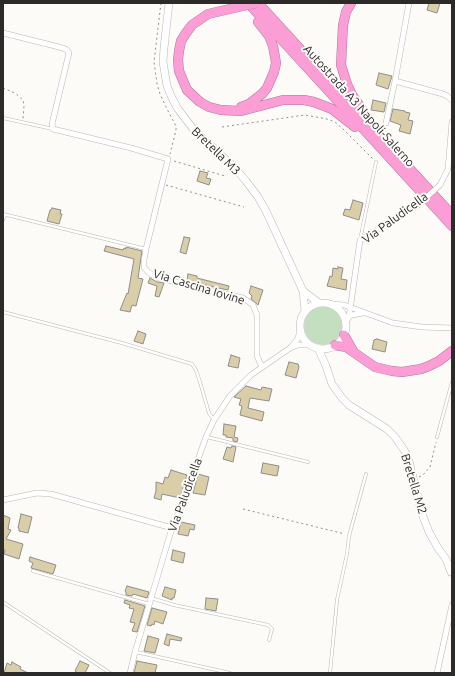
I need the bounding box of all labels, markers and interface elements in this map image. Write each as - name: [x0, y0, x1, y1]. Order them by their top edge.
- street label: Autostrada A3 Napoli-Salerno: [300, 42, 418, 170]
- street label: Bretella M3: [189, 124, 243, 178]
- street label: Via Paludicella: [359, 189, 431, 247]
- street label: Via Cascina Iovine: [151, 266, 247, 308]
- street label: Bretella M2: [398, 452, 430, 516]
- street label: Via Paludicella: [165, 456, 205, 534]

